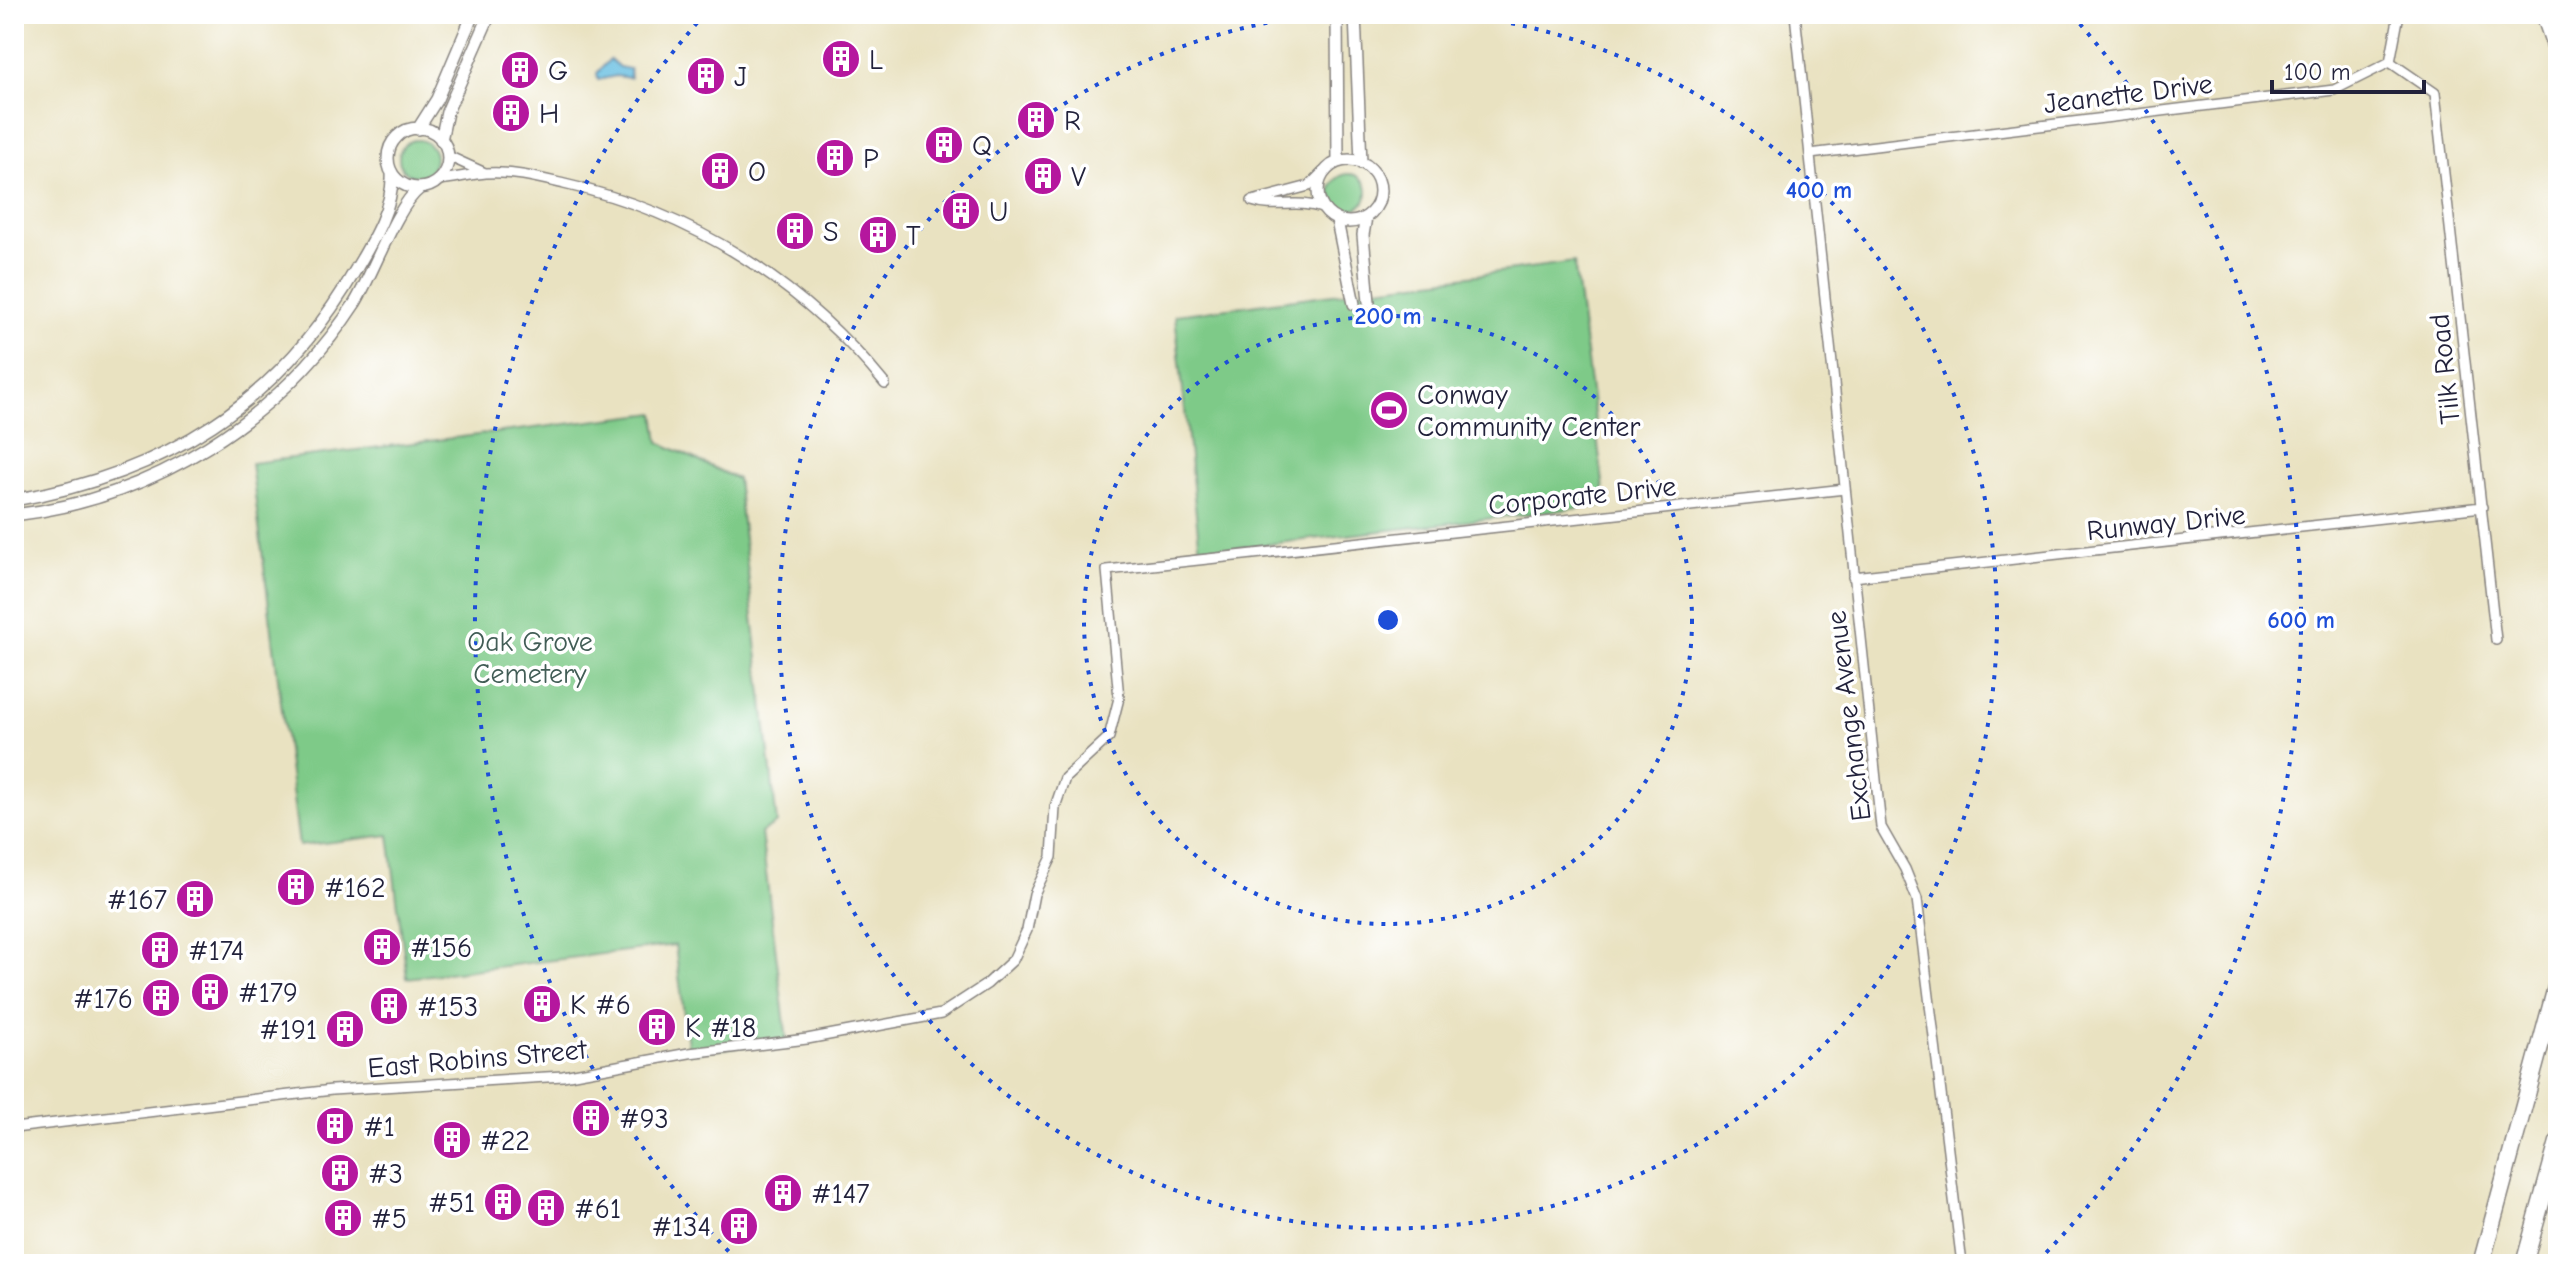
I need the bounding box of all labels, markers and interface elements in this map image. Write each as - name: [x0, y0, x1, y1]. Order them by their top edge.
- building icon: L: [820, 38, 862, 80]
- place label: L: [869, 44, 883, 76]
- scale bar: [2272, 44, 2424, 94]
- building icon: G: [499, 49, 541, 91]
- place label: G: [548, 55, 568, 87]
- building icon: J: [685, 55, 727, 97]
- text: 100 m: [2284, 58, 2351, 86]
- place label: J: [734, 61, 747, 93]
- street label: Jeanette Drive: [2042, 68, 2214, 120]
- building icon: H: [490, 92, 532, 134]
- place label: H: [539, 98, 559, 130]
- building icon: R: [1015, 99, 1057, 141]
- place label: R: [1064, 105, 1081, 137]
- building icon: Q: [923, 124, 965, 166]
- place label: Q: [972, 130, 992, 162]
- building icon: P: [814, 137, 856, 179]
- place label: P: [863, 143, 879, 175]
- building icon: O: [699, 150, 741, 192]
- building icon: V: [1022, 155, 1064, 197]
- place label: O: [748, 156, 766, 188]
- place label: V: [1071, 161, 1086, 193]
- text: 400 m: [1786, 176, 1852, 204]
- building icon: U: [940, 190, 982, 232]
- place label: U: [989, 196, 1008, 228]
- building icon: S: [774, 210, 816, 252]
- building icon: T: [857, 214, 899, 256]
- place label: S: [823, 216, 838, 248]
- place label: T: [906, 220, 921, 252]
- text: 200 m: [1354, 302, 1422, 330]
- street label: Tilk Road: [2423, 312, 2467, 425]
- place label: Conway Community Center: [1417, 379, 1640, 443]
- sports icon: Conway Community Center: [1368, 389, 1410, 431]
- street label: Corporate Drive: [1487, 470, 1678, 522]
- street label: Runway Drive: [2085, 499, 2247, 547]
- centre of rings: [1374, 606, 1402, 634]
- text: 600 m: [2267, 606, 2335, 634]
- street label: Exchange Avenue: [1820, 609, 1878, 823]
- park label: Oak Grove Cemetery: [467, 626, 593, 690]
- building icon: #162: [275, 866, 317, 908]
- place label: #162: [324, 872, 386, 904]
- building icon: #167: [174, 878, 216, 920]
- place label: #167: [107, 884, 167, 916]
- building icon: #156: [361, 926, 403, 968]
- building icon: #174: [139, 929, 181, 971]
- place label: #156: [410, 932, 472, 964]
- place label: #174: [188, 935, 244, 967]
- building icon: #179: [189, 971, 231, 1013]
- building icon: #176: [140, 977, 182, 1019]
- place label: #179: [238, 977, 298, 1009]
- place label: #176: [73, 983, 133, 1015]
- building icon: K #6: [521, 983, 563, 1025]
- building icon: #153: [368, 985, 410, 1027]
- place label: K #6: [570, 989, 631, 1021]
- place label: #153: [417, 991, 478, 1023]
- building icon: K #18: [636, 1006, 678, 1048]
- building icon: #191: [324, 1008, 366, 1050]
- place label: K #18: [685, 1012, 756, 1044]
- place label: #191: [259, 1014, 317, 1046]
- street label: East Robins Street: [366, 1033, 589, 1084]
- building icon: #93: [570, 1097, 612, 1139]
- place label: #93: [619, 1103, 669, 1135]
- building icon: #1: [314, 1105, 356, 1147]
- place label: #1: [363, 1111, 395, 1143]
- building icon: #22: [431, 1119, 473, 1161]
- place label: #22: [480, 1125, 530, 1157]
- building icon: #3: [319, 1152, 361, 1194]
- place label: #3: [368, 1158, 403, 1190]
- building icon: #147: [762, 1172, 804, 1214]
- place label: #147: [811, 1178, 870, 1210]
- building icon: #51: [482, 1181, 524, 1223]
- place label: #51: [428, 1187, 475, 1219]
- building icon: #61: [525, 1187, 567, 1229]
- place label: #61: [574, 1193, 621, 1225]
- building icon: #5: [322, 1197, 364, 1239]
- place label: #5: [371, 1203, 407, 1235]
- building icon: #134: [718, 1205, 760, 1247]
- place label: #134: [651, 1211, 711, 1243]

